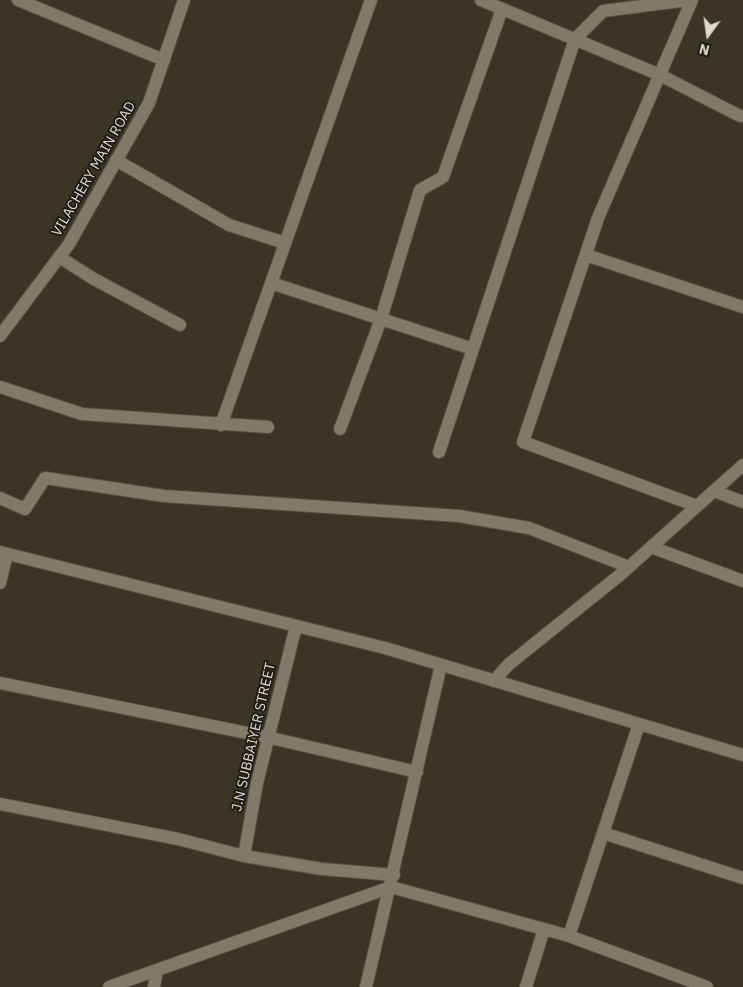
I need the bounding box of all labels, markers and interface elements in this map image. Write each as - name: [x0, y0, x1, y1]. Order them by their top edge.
- north arrow: [683, 10, 733, 60]
- text: N: [697, 40, 711, 60]
- street label: VILACHERY MAIN ROAD: [48, 99, 140, 239]
- street label: J.N SUBBAIYER STREET: [229, 661, 279, 813]

